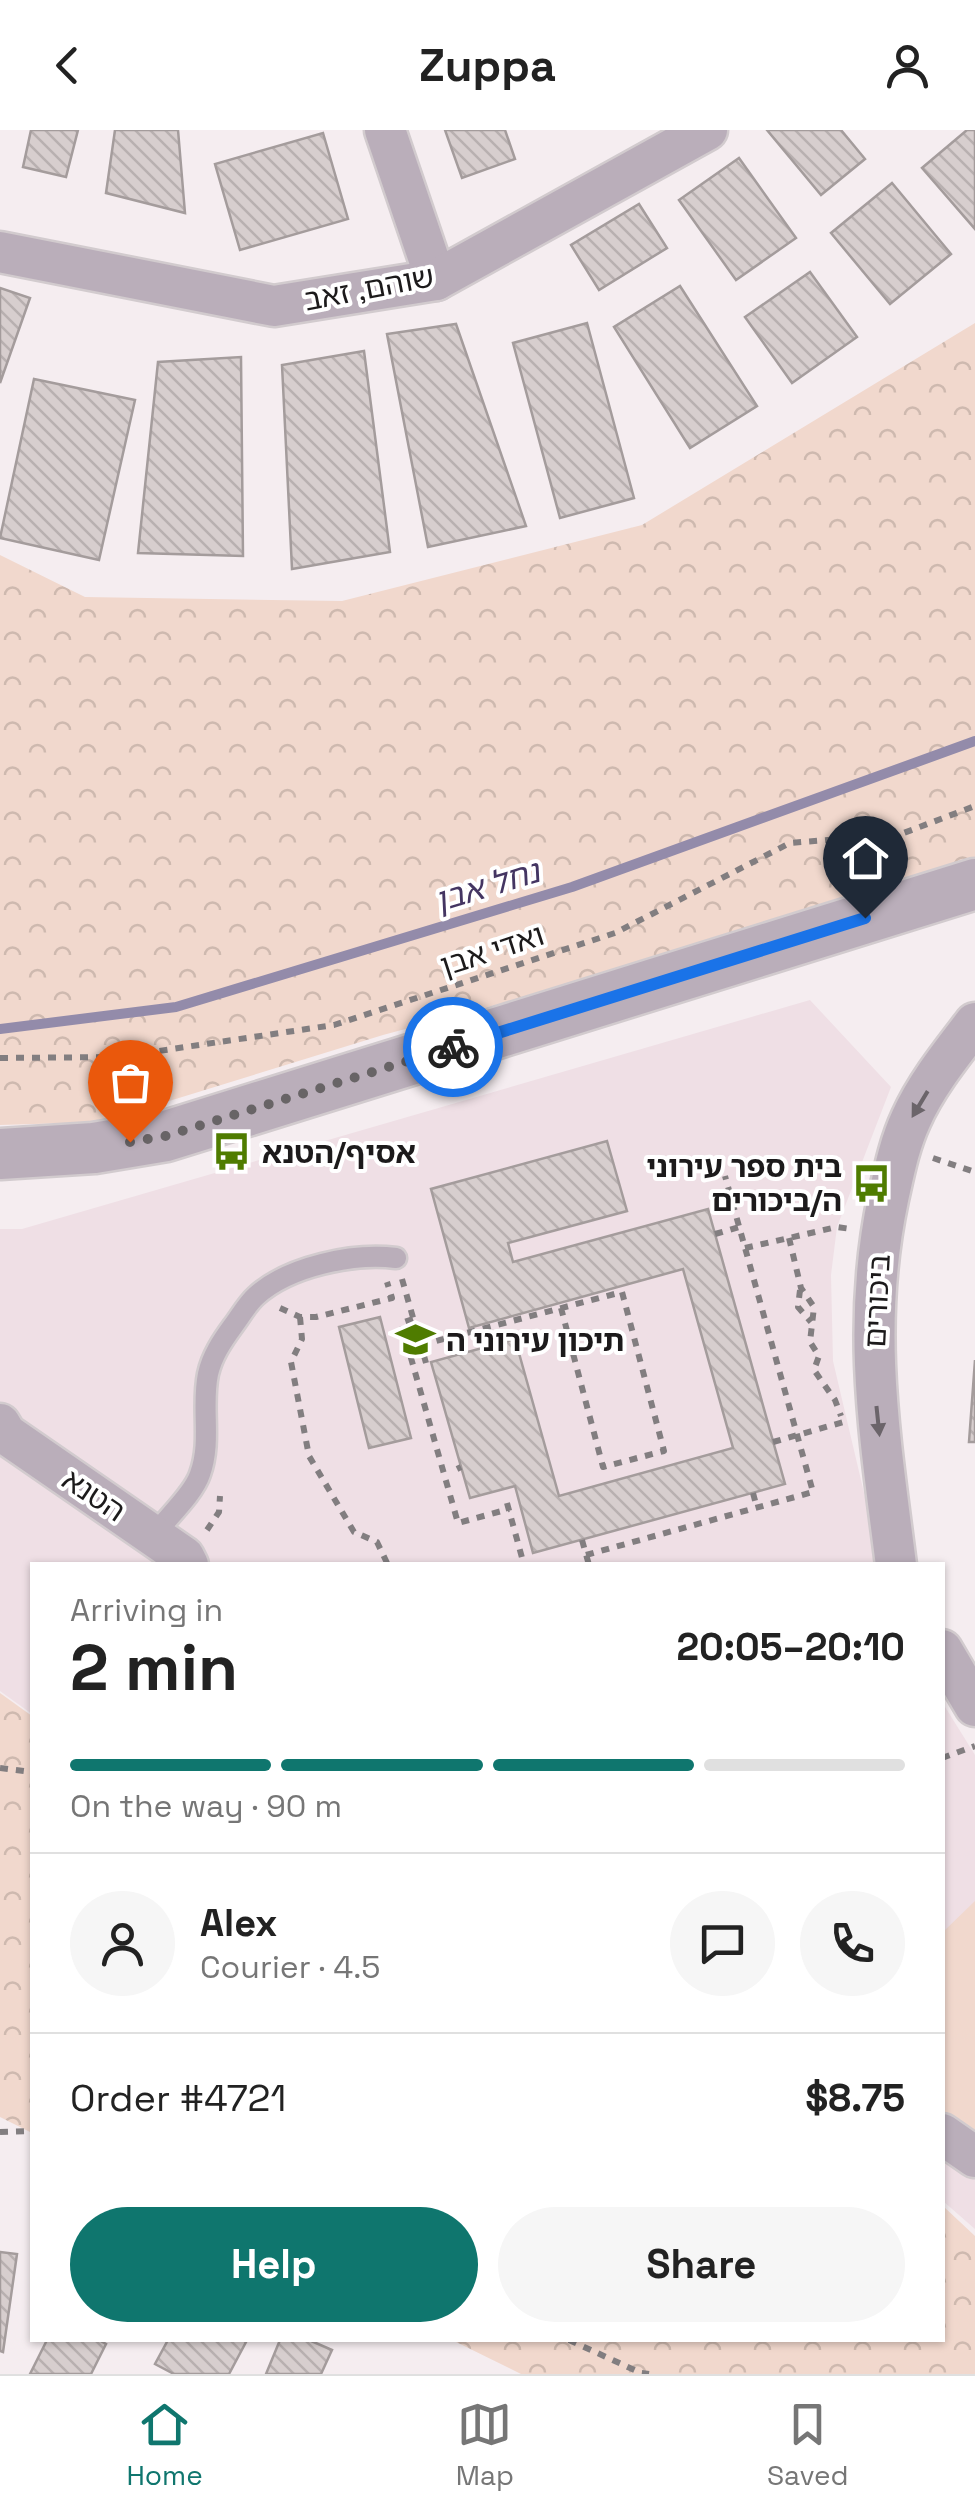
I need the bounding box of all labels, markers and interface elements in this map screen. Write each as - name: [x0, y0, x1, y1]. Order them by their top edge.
- text: Zuppa: [419, 37, 556, 94]
- icon: back: [40, 38, 95, 93]
- icon: person: [880, 38, 935, 93]
- street label: שוהם, זאב: [301, 256, 437, 320]
- pin: [823, 816, 908, 919]
- icon: home: [838, 831, 893, 886]
- water label: נחל אבן: [430, 851, 546, 921]
- street label: ואדי אבן: [435, 915, 549, 985]
- courier: [403, 997, 503, 1097]
- icon: bike: [426, 1020, 481, 1075]
- pin: [88, 1040, 173, 1143]
- icon: bag: [103, 1055, 158, 1110]
- one-way arrow: [912, 1090, 929, 1118]
- bus stop icon: אסיף/הטנא: [211, 1131, 253, 1173]
- place label: אסיף/הטנא: [262, 1133, 416, 1172]
- place label: בית ספר עירוני ה/ביכורים: [646, 1147, 842, 1220]
- bus stop icon: בית ספר עירוני ה/ביכורים: [851, 1162, 893, 1204]
- street label: ביכורים: [855, 1253, 899, 1349]
- school or university icon: תיכון עירוני ה: [395, 1319, 437, 1361]
- place label: תיכון עירוני ה: [446, 1321, 624, 1360]
- one-way arrow: [870, 1406, 886, 1438]
- street label: הטנא: [55, 1460, 133, 1530]
- text: Arriving in: [70, 1590, 223, 1630]
- text: 20:05–20:10: [677, 1623, 905, 1671]
- text: 2 min: [70, 1626, 238, 1709]
- text: On the way · 90 m: [70, 1786, 342, 1826]
- button: person: [70, 1891, 175, 1996]
- button: chat: [670, 1891, 775, 1996]
- button: phone: [800, 1891, 905, 1996]
- text: Alex: [200, 1899, 277, 1947]
- text: Courier · 4.5: [200, 1947, 381, 1987]
- text: Order #4721: [70, 2074, 286, 2122]
- text: $8.75: [805, 2074, 905, 2122]
- button: Help: [70, 2207, 478, 2322]
- button: Share: [498, 2207, 905, 2322]
- tab: Home: [126, 2397, 203, 2493]
- tab: Map: [456, 2397, 514, 2493]
- tab: Saved: [767, 2397, 849, 2493]

